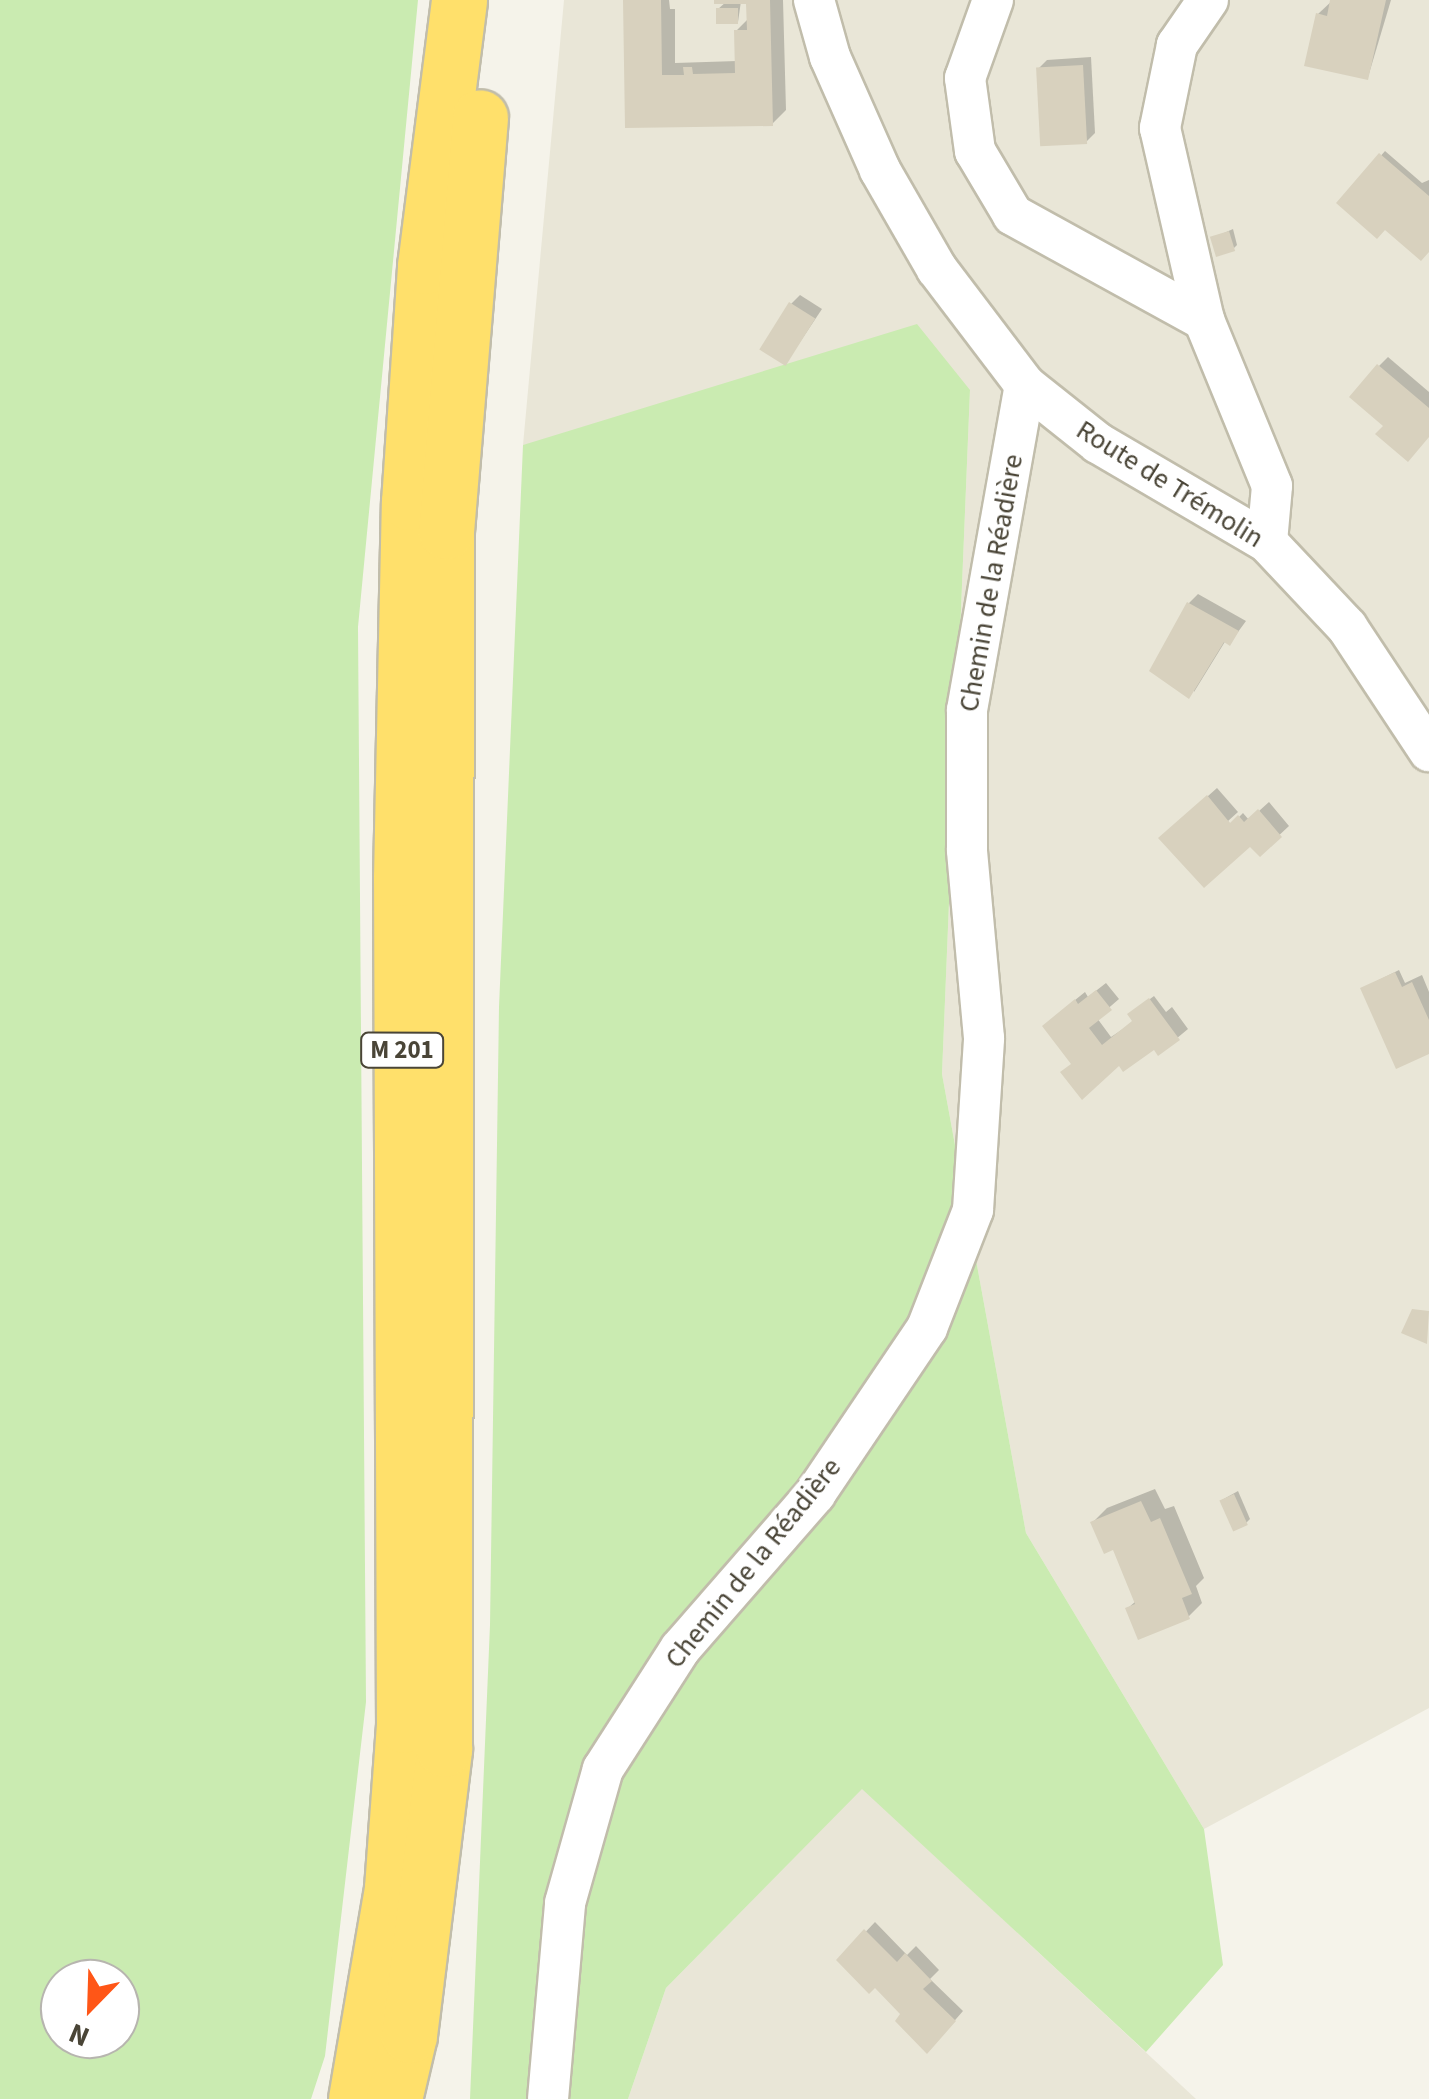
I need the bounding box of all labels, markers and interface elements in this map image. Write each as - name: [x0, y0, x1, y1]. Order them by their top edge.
- street label: Route de Trémolin: [1070, 413, 1270, 555]
- street label: Chemin de la Réadière: [952, 452, 1030, 714]
- road number: M 201: [360, 1030, 444, 1070]
- street label: Chemin de la Réadière: [658, 1451, 848, 1675]
- north arrow: [40, 1959, 140, 2059]
- text: N: [63, 2013, 95, 2057]

